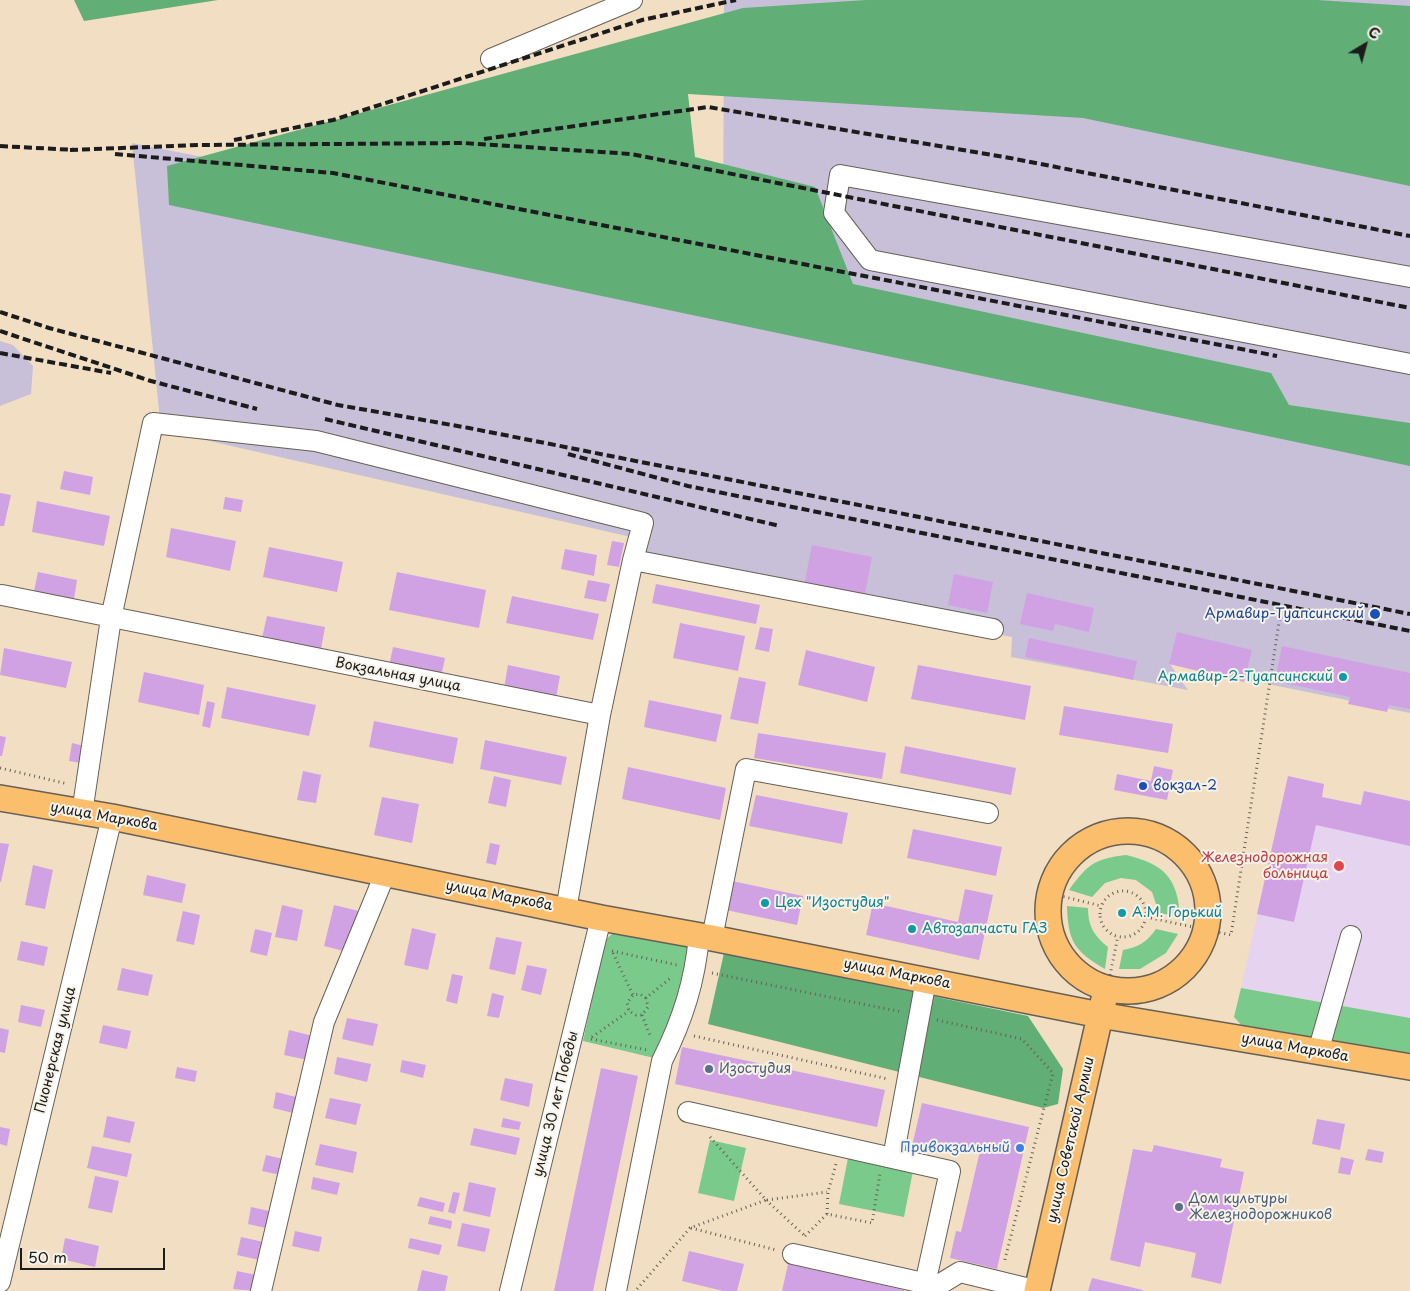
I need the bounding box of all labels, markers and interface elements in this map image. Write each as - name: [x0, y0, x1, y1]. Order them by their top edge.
- north arrow: [1340, 20, 1390, 70]
- text: С: [1364, 21, 1385, 44]
- place label: Армавир-Туапсинский: [1205, 606, 1364, 622]
- marker: Армавир-Туапсинский: [1368, 607, 1382, 621]
- street label: Вокзальная улица: [334, 655, 462, 695]
- place label: Армавир-2-Туапсинский: [1158, 669, 1333, 685]
- marker: Армавир-2-Туапсинский: [1337, 671, 1349, 683]
- place label: вокзал-2: [1153, 778, 1217, 794]
- marker: вокзал-2: [1137, 780, 1149, 792]
- street label: улица Маркова: [49, 799, 159, 835]
- place label: Железнодорожная больница: [1201, 850, 1328, 882]
- marker: Железнодорожная больница: [1332, 859, 1346, 873]
- street label: улица Маркова: [444, 877, 554, 915]
- place label: Цех "Изостудия": [775, 895, 890, 911]
- marker: Цех "Изостудия": [759, 897, 771, 909]
- place label: А.М. Горький: [1132, 905, 1222, 921]
- marker: А.М. Горький: [1116, 907, 1128, 919]
- place label: Автозапчасти ГАЗ: [922, 921, 1047, 937]
- marker: Автозапчасти ГАЗ: [906, 923, 918, 935]
- street label: улица Маркова: [842, 955, 952, 993]
- street label: Пионерская улица: [32, 985, 80, 1115]
- street label: улица 30 лет Победы: [530, 1029, 582, 1179]
- street label: улица Маркова: [1240, 1030, 1350, 1066]
- street label: улица Советской Армии: [1044, 1055, 1098, 1225]
- place label: Изостудия: [719, 1061, 791, 1077]
- marker: Изостудия: [703, 1063, 715, 1075]
- place label: Привокзальный: [900, 1140, 1010, 1156]
- marker: Привокзальный: [1014, 1142, 1026, 1154]
- place label: Дом культуры Железнодорожников: [1189, 1191, 1332, 1224]
- marker: Дом культуры Железнодорожников: [1173, 1201, 1185, 1213]
- scale bar: [22, 1238, 168, 1270]
- text: 50 m: [28, 1245, 67, 1268]

